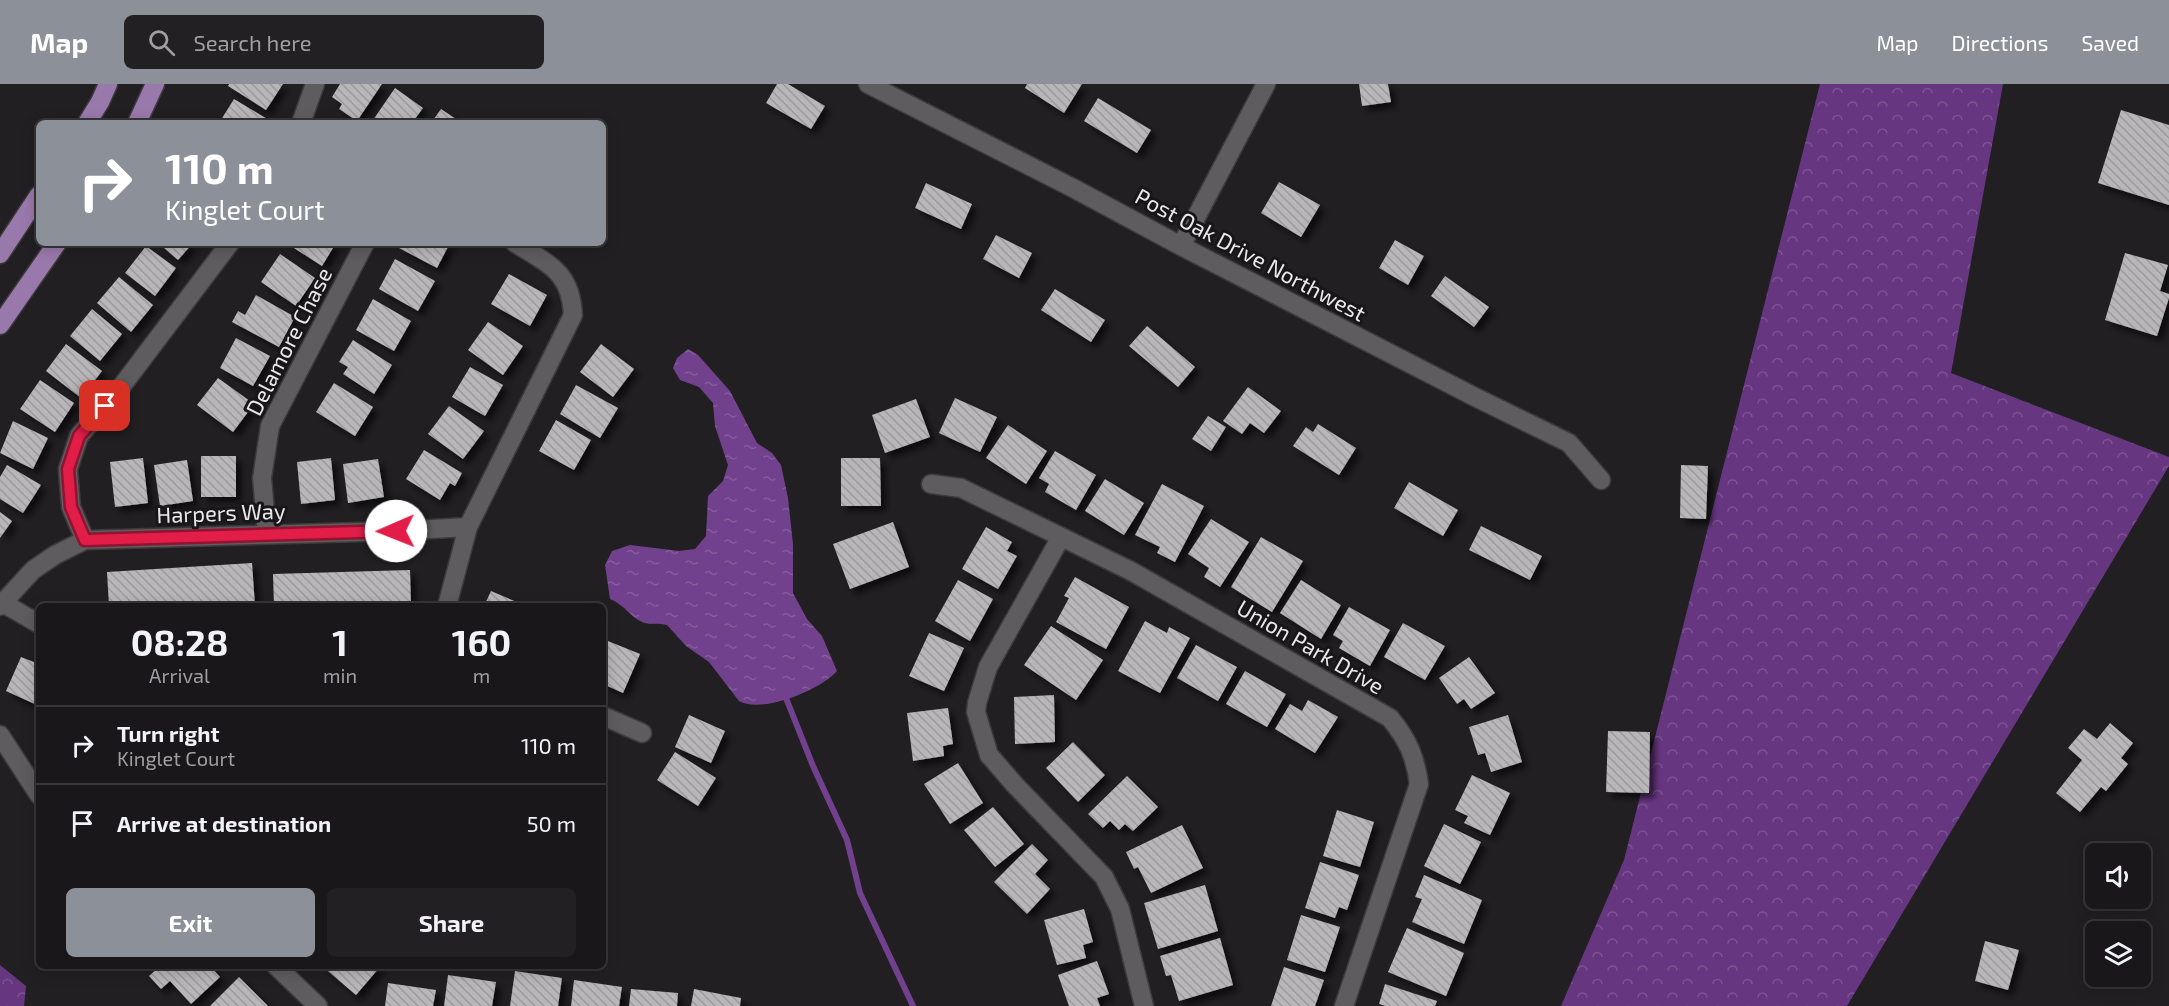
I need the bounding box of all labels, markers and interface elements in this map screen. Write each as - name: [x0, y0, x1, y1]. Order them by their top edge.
- search box: [124, 15, 544, 69]
- text: Map: [30, 25, 88, 59]
- icon: search: [145, 26, 178, 59]
- text: Search here: [193, 29, 312, 55]
- text: Map: [1876, 30, 1919, 55]
- text: Directions: [1952, 30, 2048, 55]
- text: Saved: [2081, 30, 2139, 55]
- text: 110 m: [165, 142, 274, 192]
- icon: right: [66, 144, 144, 222]
- street label: Post Oak Drive Northwest: [1131, 182, 1371, 326]
- text: Kinglet Court: [165, 193, 324, 225]
- street label: Delamore Chase: [240, 263, 336, 419]
- pin: [79, 380, 130, 431]
- icon: arrive: [88, 389, 121, 422]
- street label: Harpers Way: [156, 497, 286, 527]
- position arrow: [364, 499, 428, 563]
- street label: Union Park Drive: [1233, 593, 1389, 699]
- text: 08:28: [131, 620, 228, 663]
- text: 1: [332, 620, 348, 663]
- text: 160: [452, 620, 511, 663]
- text: Arrival: [149, 663, 210, 687]
- text: min: [323, 663, 357, 687]
- text: m: [473, 663, 490, 687]
- text: Turn right: [117, 720, 219, 746]
- icon: right: [66, 729, 99, 762]
- text: 110 m: [521, 732, 576, 758]
- text: Kinglet Court: [117, 746, 235, 770]
- icon: arrive: [66, 807, 99, 840]
- text: Arrive at destination: [117, 810, 331, 836]
- text: 50 m: [527, 810, 576, 836]
- map controls: [2085, 843, 2151, 987]
- button: sound: [2085, 843, 2151, 909]
- button: Exit: [66, 888, 315, 957]
- button: Share: [327, 888, 576, 957]
- button: layers: [2085, 921, 2151, 987]

